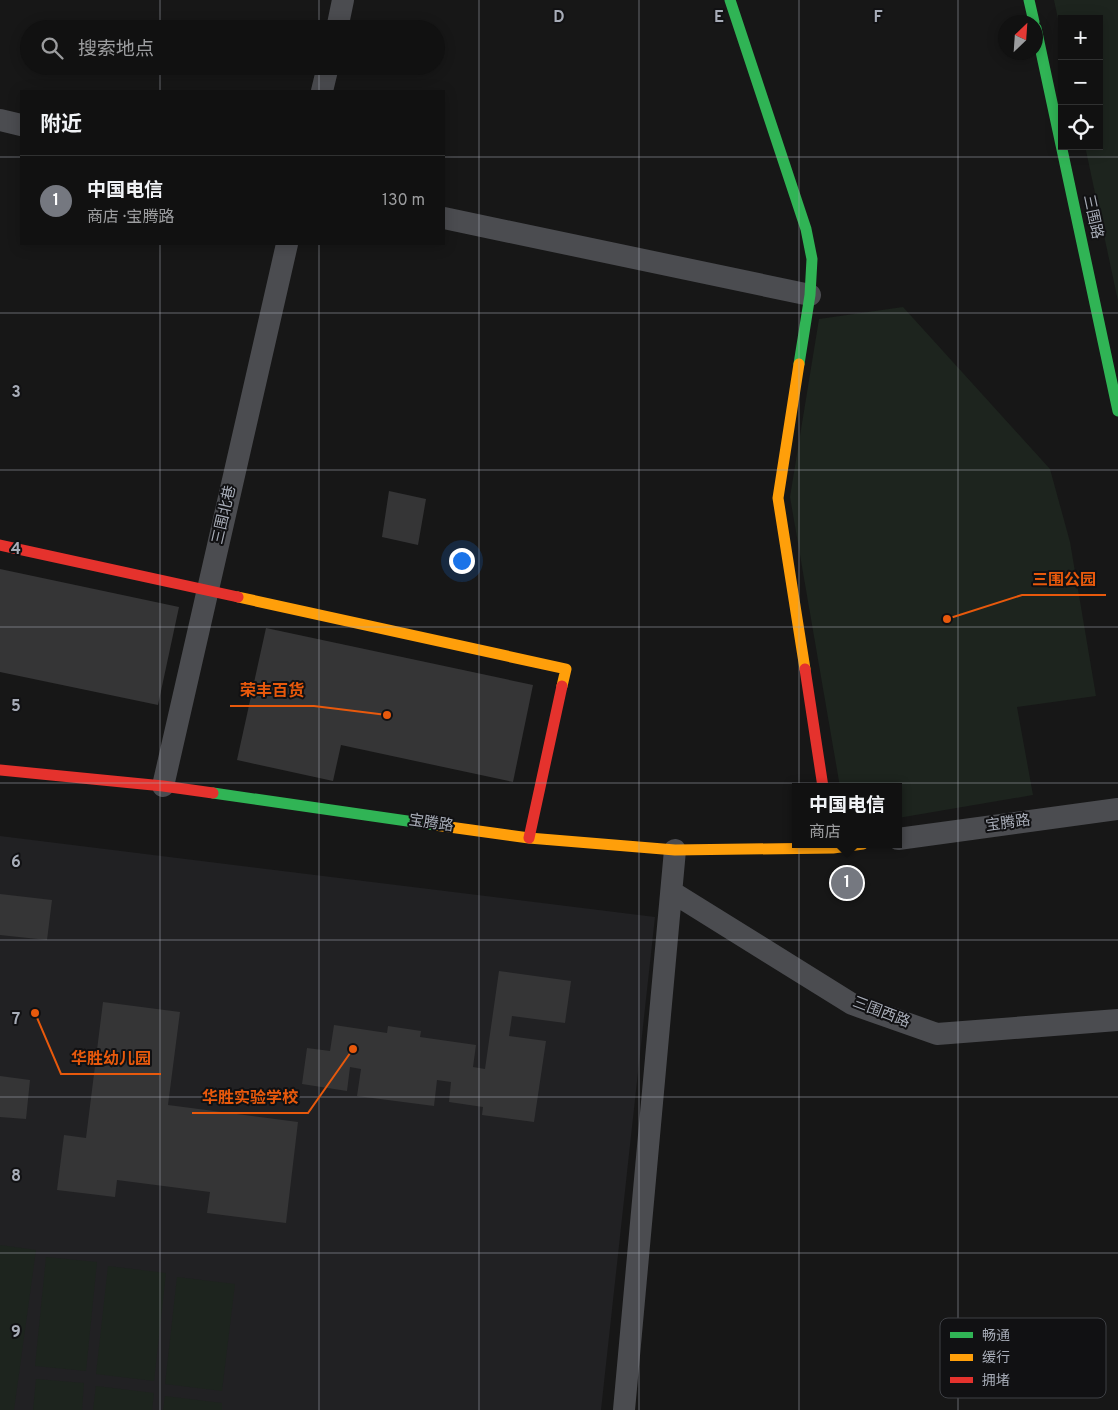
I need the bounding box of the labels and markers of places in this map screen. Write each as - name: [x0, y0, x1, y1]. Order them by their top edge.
- callout: 三围公园: [1022, 564, 1106, 595]
- callout: 荣丰百货: [230, 675, 314, 706]
- pin: 1: [831, 864, 863, 902]
- callout: 华胜幼儿园: [61, 1043, 161, 1074]
- callout: 华胜实验学校: [192, 1082, 308, 1113]

